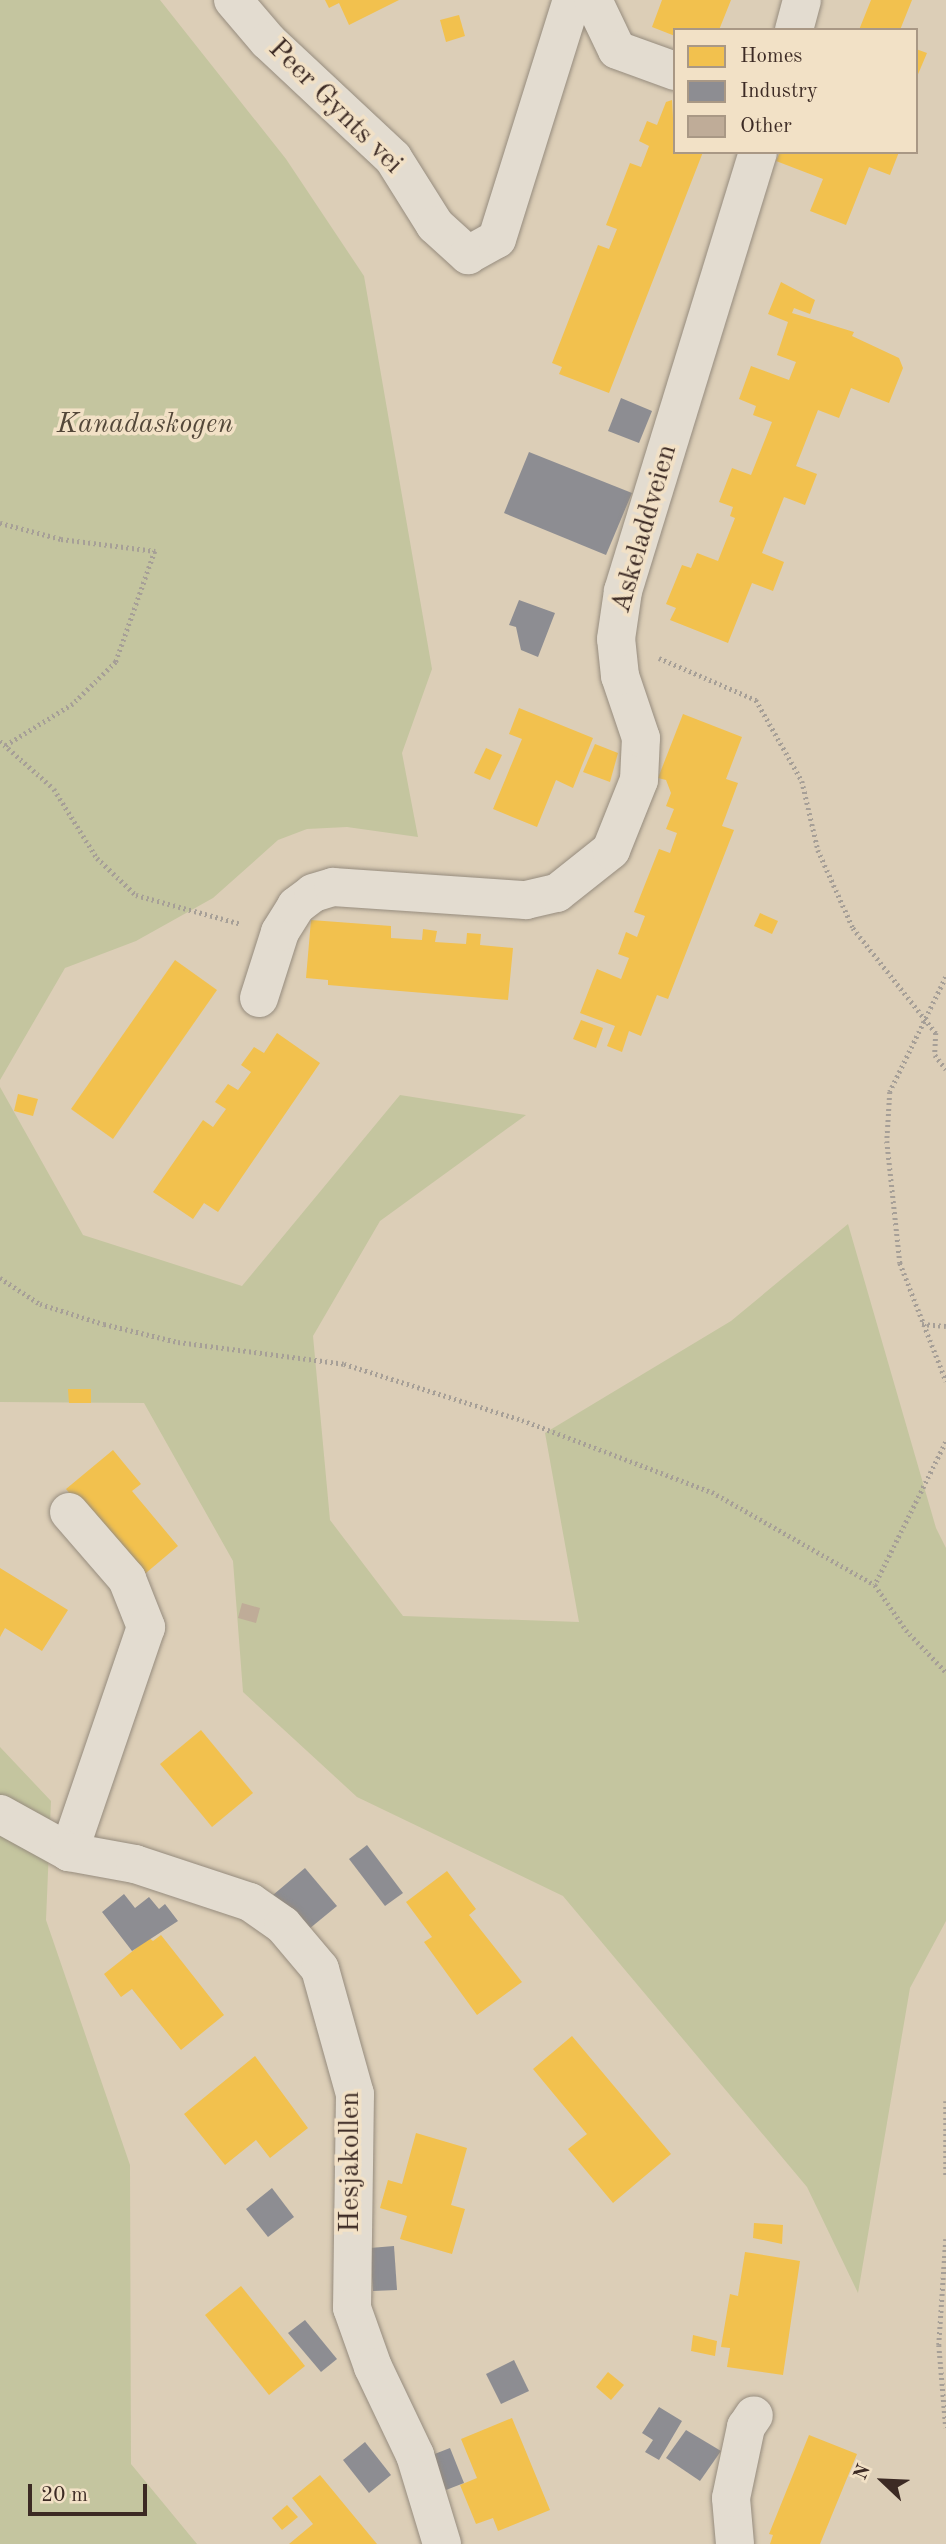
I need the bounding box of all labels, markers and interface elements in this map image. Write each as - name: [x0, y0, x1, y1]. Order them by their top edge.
- legend: [673, 28, 918, 154]
- street label: Peer Gynts vei: [261, 33, 409, 181]
- text: Homes: [740, 46, 802, 67]
- text: Industry: [740, 81, 818, 102]
- text: Other: [740, 116, 792, 137]
- park label: Kanadaskogen: [57, 408, 233, 442]
- street label: Askeladdveien: [605, 441, 685, 617]
- street label: Hesjakollen: [334, 2091, 368, 2233]
- north arrow: [848, 2446, 918, 2516]
- text: N: [852, 2462, 875, 2483]
- scale bar: [32, 2470, 150, 2514]
- text: 20 m: [41, 2485, 88, 2506]

